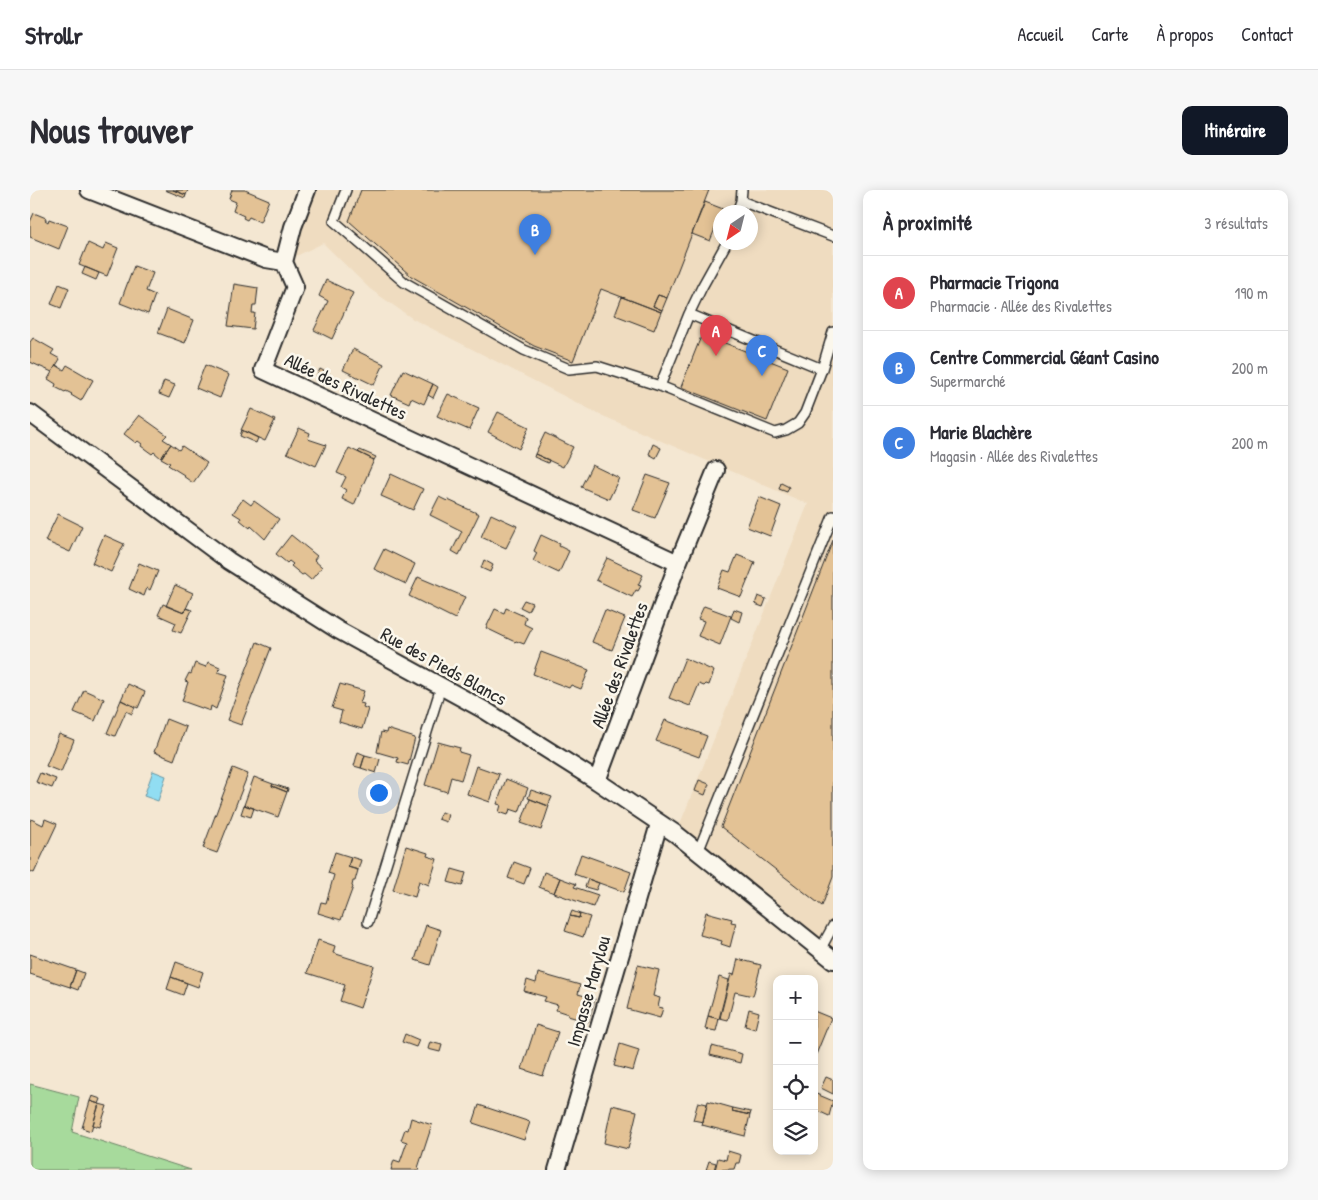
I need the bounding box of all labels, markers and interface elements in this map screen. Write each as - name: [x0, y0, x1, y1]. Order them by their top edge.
- text: Strollr: [25, 19, 83, 51]
- text: Accueil: [1017, 22, 1063, 47]
- text: Carte: [1091, 22, 1129, 47]
- text: À propos: [1157, 22, 1213, 47]
- text: Contact: [1241, 22, 1293, 47]
- button: Itinéraire: [1182, 106, 1288, 155]
- text: Nous trouver: [30, 107, 193, 154]
- north arrow: [713, 205, 758, 250]
- text: À proximité: [883, 208, 972, 237]
- text: 3 résultats: [1204, 212, 1268, 234]
- pin: B: [519, 214, 551, 255]
- text: Pharmacie Trigona: [930, 269, 1058, 295]
- text: A: [895, 282, 903, 304]
- text: 190 m: [1235, 282, 1268, 304]
- text: Pharmacie · Allée des Rivalettes: [930, 295, 1112, 317]
- pin: A: [700, 315, 732, 356]
- pin: C: [746, 335, 778, 376]
- text: Centre Commercial Géant Casino: [930, 344, 1159, 370]
- street label: Allée des Rivalettes: [281, 346, 411, 426]
- text: B: [895, 357, 903, 379]
- text: 200 m: [1232, 357, 1268, 379]
- text: Supermarché: [930, 370, 1006, 392]
- text: Marie Blachère: [930, 419, 1032, 445]
- text: C: [895, 432, 903, 454]
- text: 200 m: [1232, 432, 1268, 454]
- text: Magasin · Allée des Rivalettes: [930, 445, 1098, 467]
- street label: Allée des Rivalettes: [584, 598, 654, 732]
- street label: Rue des Pieds Blancs: [376, 621, 512, 711]
- your location: [366, 780, 392, 806]
- street label: Impasse Marylou: [560, 932, 616, 1049]
- map controls: [773, 975, 818, 1155]
- button: +: [773, 975, 818, 1020]
- button: −: [773, 1020, 818, 1065]
- button: locate: [773, 1065, 818, 1110]
- button: layers: [773, 1110, 818, 1155]

